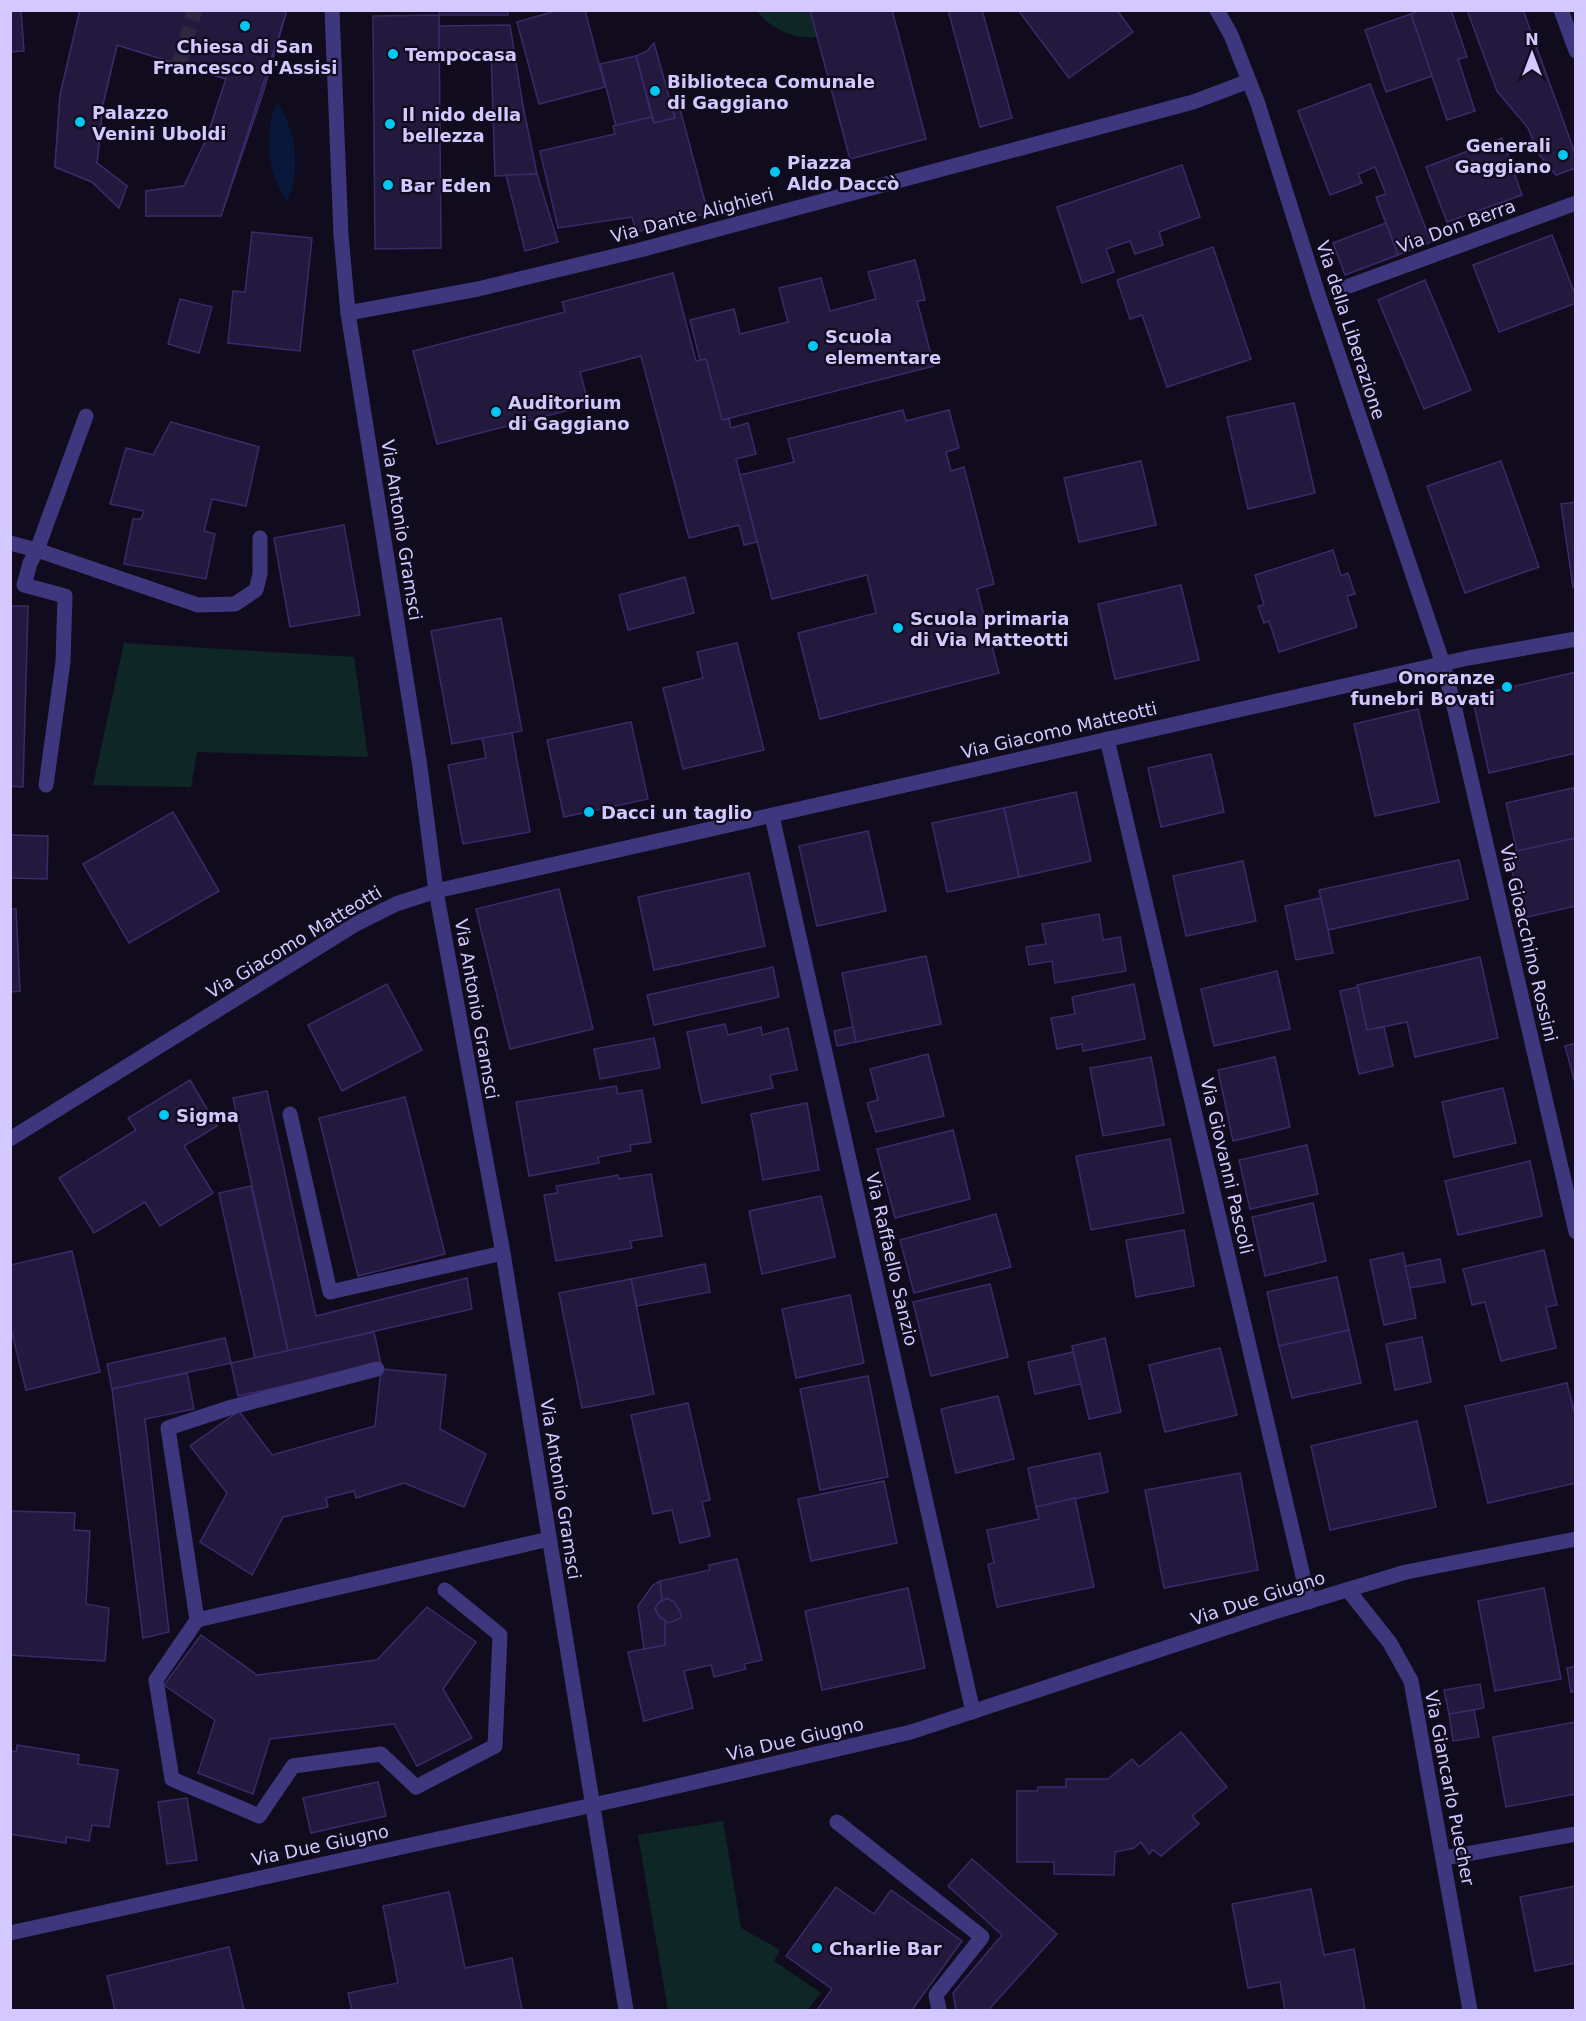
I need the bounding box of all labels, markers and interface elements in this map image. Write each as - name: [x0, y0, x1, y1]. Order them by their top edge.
- marker: Chiesa di San Francesco d'Assisi: [238, 19, 252, 33]
- north arrow: [1502, 24, 1562, 84]
- text: N: [1525, 30, 1539, 49]
- place label: Chiesa di San Francesco d'Assisi: [153, 36, 337, 78]
- place label: Tempocasa: [405, 44, 517, 65]
- marker: Tempocasa: [386, 47, 400, 61]
- place label: Biblioteca Comunale di Gaggiano: [667, 71, 875, 113]
- marker: Biblioteca Comunale di Gaggiano: [648, 84, 662, 98]
- place label: Palazzo Venini Uboldi: [92, 102, 226, 144]
- place label: Il nido della bellezza: [402, 104, 521, 146]
- marker: Palazzo Venini Uboldi: [73, 115, 87, 129]
- marker: Il nido della bellezza: [383, 117, 397, 131]
- place label: Generali Gaggiano: [1455, 135, 1551, 177]
- marker: Generali Gaggiano: [1556, 148, 1570, 162]
- place label: Piazza Aldo Daccò: [787, 152, 899, 194]
- marker: Piazza Aldo Daccò: [768, 165, 782, 179]
- place label: Bar Eden: [400, 175, 491, 196]
- marker: Bar Eden: [381, 178, 395, 192]
- street label: Via Dante Alighieri: [608, 183, 776, 247]
- street label: Via Don Berra: [1394, 195, 1518, 257]
- street label: Via della Liberazione: [1312, 238, 1390, 422]
- place label: Scuola elementare: [825, 326, 941, 368]
- marker: Scuola elementare: [806, 339, 820, 353]
- place label: Auditorium di Gaggiano: [508, 392, 630, 434]
- marker: Auditorium di Gaggiano: [489, 405, 503, 419]
- street label: Via Antonio Gramsci: [377, 438, 427, 622]
- place label: Scuola primaria di Via Matteotti: [910, 608, 1069, 650]
- marker: Scuola primaria di Via Matteotti: [891, 621, 905, 635]
- place label: Onoranze funebri Bovati: [1350, 667, 1495, 709]
- marker: Onoranze funebri Bovati: [1500, 680, 1514, 694]
- street label: Via Giacomo Matteotti: [959, 697, 1159, 763]
- place label: Dacci un taglio: [601, 802, 752, 823]
- marker: Dacci un taglio: [582, 805, 596, 819]
- street label: Via Gioacchino Rossini: [1496, 842, 1562, 1044]
- street label: Via Giacomo Matteotti: [203, 881, 385, 1003]
- street label: Via Antonio Gramsci: [451, 917, 503, 1101]
- street label: Via Giovanni Pascoli: [1196, 1076, 1258, 1256]
- place label: Sigma: [176, 1105, 239, 1126]
- marker: Sigma: [157, 1108, 171, 1122]
- street label: Via Raffaello Sanzio: [862, 1170, 922, 1348]
- street label: Via Antonio Gramsci: [536, 1397, 586, 1581]
- street label: Via Due Giugno: [1188, 1566, 1328, 1630]
- street label: Via Giancarlo Puecher: [1421, 1689, 1479, 1888]
- street label: Via Due Giugno: [724, 1713, 866, 1765]
- street label: Via Due Giugno: [249, 1820, 391, 1870]
- place label: Charlie Bar: [829, 1938, 942, 1959]
- marker: Charlie Bar: [810, 1941, 824, 1955]

